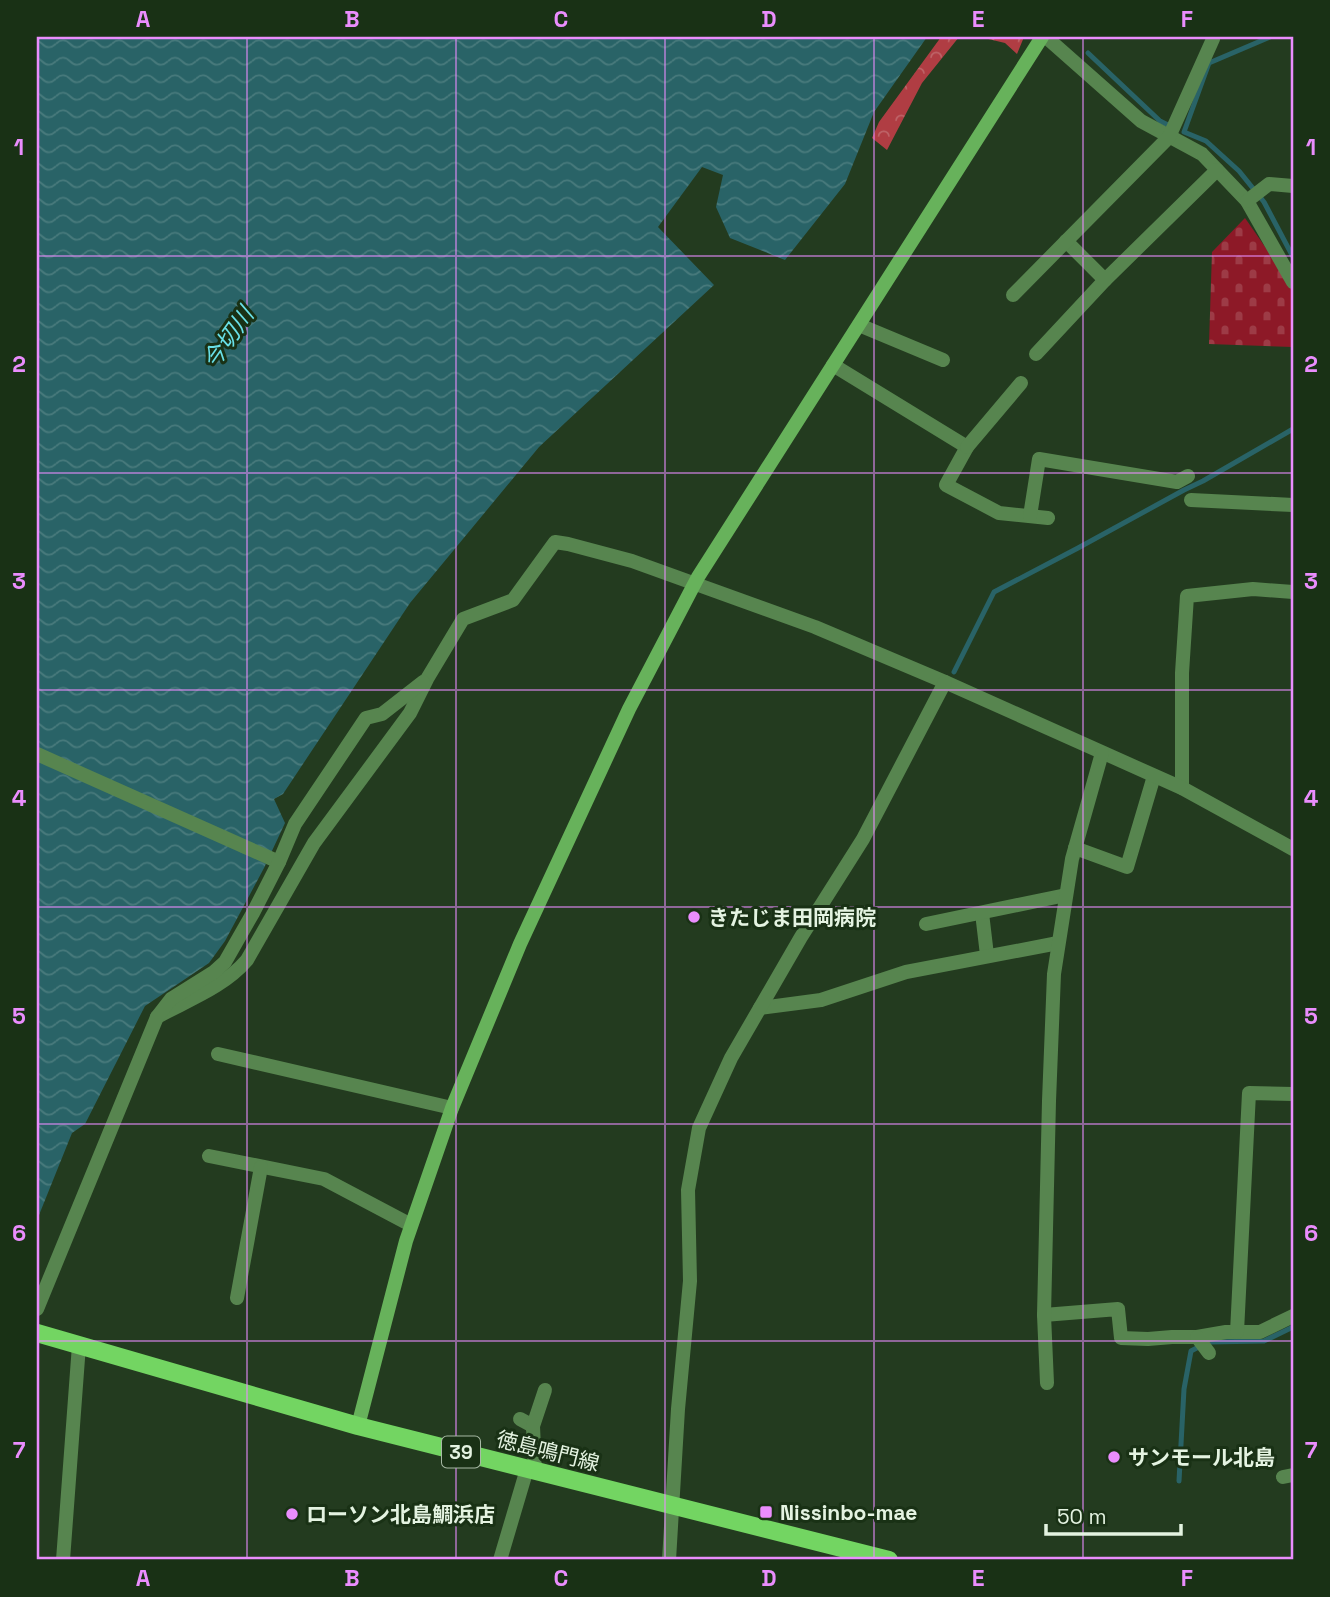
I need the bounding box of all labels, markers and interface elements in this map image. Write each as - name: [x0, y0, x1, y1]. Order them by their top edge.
- text: A: [136, 4, 151, 34]
- text: B: [344, 4, 360, 34]
- text: C: [554, 4, 568, 34]
- text: D: [761, 4, 777, 34]
- text: E: [972, 4, 984, 34]
- text: F: [1181, 4, 1193, 34]
- text: 1: [14, 132, 24, 162]
- text: 1: [1306, 132, 1316, 162]
- water label: 今切川: [196, 299, 262, 375]
- text: 2: [12, 349, 26, 379]
- text: 2: [1304, 349, 1318, 379]
- text: 3: [12, 566, 26, 596]
- text: 3: [1304, 566, 1318, 596]
- text: 4: [12, 783, 27, 813]
- text: 4: [1304, 783, 1319, 813]
- place label: きたじま田岡病院: [708, 904, 876, 931]
- marker: きたじま田岡病院: [686, 909, 702, 925]
- text: 5: [12, 1001, 26, 1031]
- text: 5: [1304, 1001, 1318, 1031]
- text: 6: [12, 1218, 26, 1248]
- text: 6: [1304, 1218, 1318, 1248]
- street label: 徳島鳴門線: [494, 1425, 602, 1477]
- text: 7: [13, 1435, 26, 1465]
- text: 7: [1305, 1435, 1318, 1465]
- road number: 39: [442, 1436, 480, 1468]
- place label: サンモール北島: [1128, 1444, 1275, 1471]
- marker: サンモール北島: [1106, 1449, 1122, 1465]
- scale bar: [1046, 1492, 1181, 1536]
- place label: Nissinbo-mae: [780, 1499, 918, 1526]
- place label: ローソン北島鯛浜店: [306, 1501, 495, 1528]
- text: 50 m: [1057, 1503, 1107, 1530]
- marker: Nissinbo-mae: [758, 1504, 774, 1520]
- marker: ローソン北島鯛浜店: [284, 1506, 300, 1522]
- text: A: [136, 1563, 151, 1593]
- text: B: [344, 1563, 360, 1593]
- text: C: [554, 1563, 568, 1593]
- text: D: [761, 1563, 777, 1593]
- text: E: [972, 1563, 984, 1593]
- text: F: [1181, 1563, 1193, 1593]

